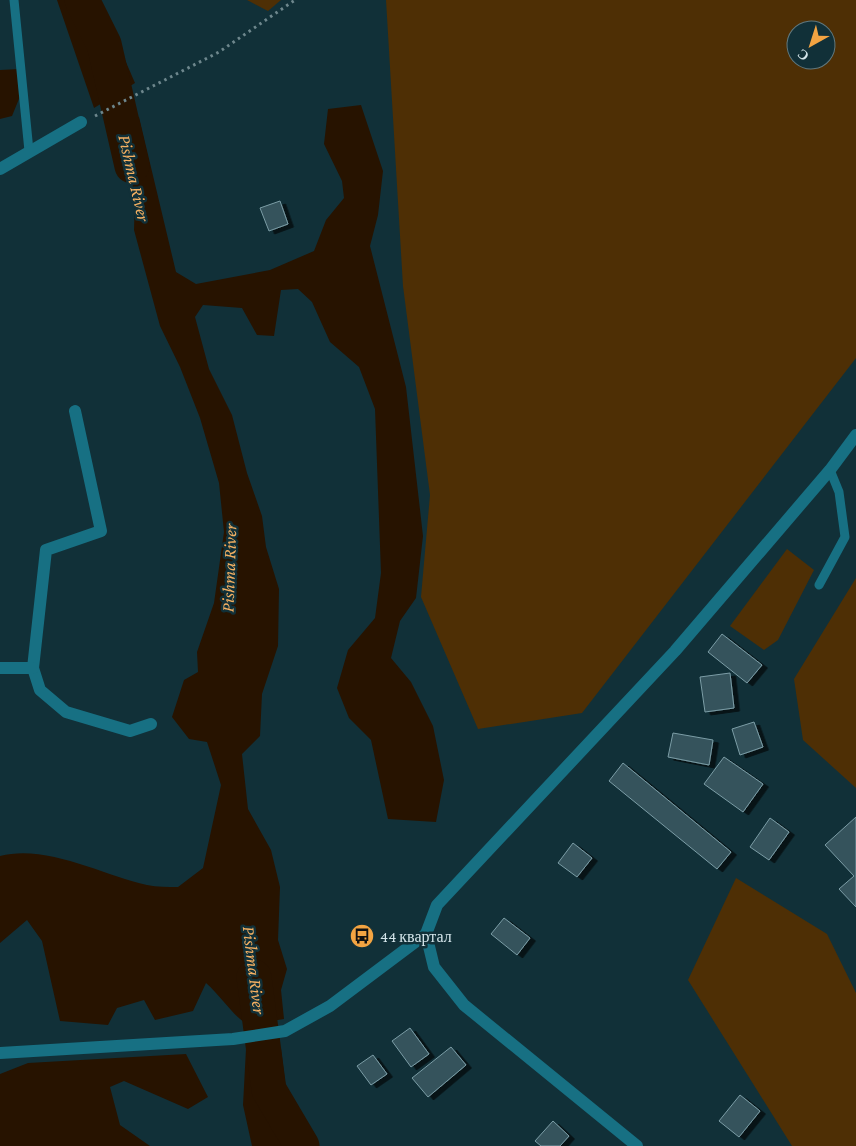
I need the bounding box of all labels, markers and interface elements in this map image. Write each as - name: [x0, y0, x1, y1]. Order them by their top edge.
- north arrow: [786, 20, 836, 70]
- text: С: [794, 46, 812, 65]
- water label: Pishma River: [114, 133, 154, 224]
- water label: Pishma River: [217, 523, 241, 613]
- bus stop icon: 44 квартал: [349, 923, 375, 949]
- water label: Pishma River: [239, 925, 269, 1016]
- place label: 44 квартал: [380, 928, 452, 946]

